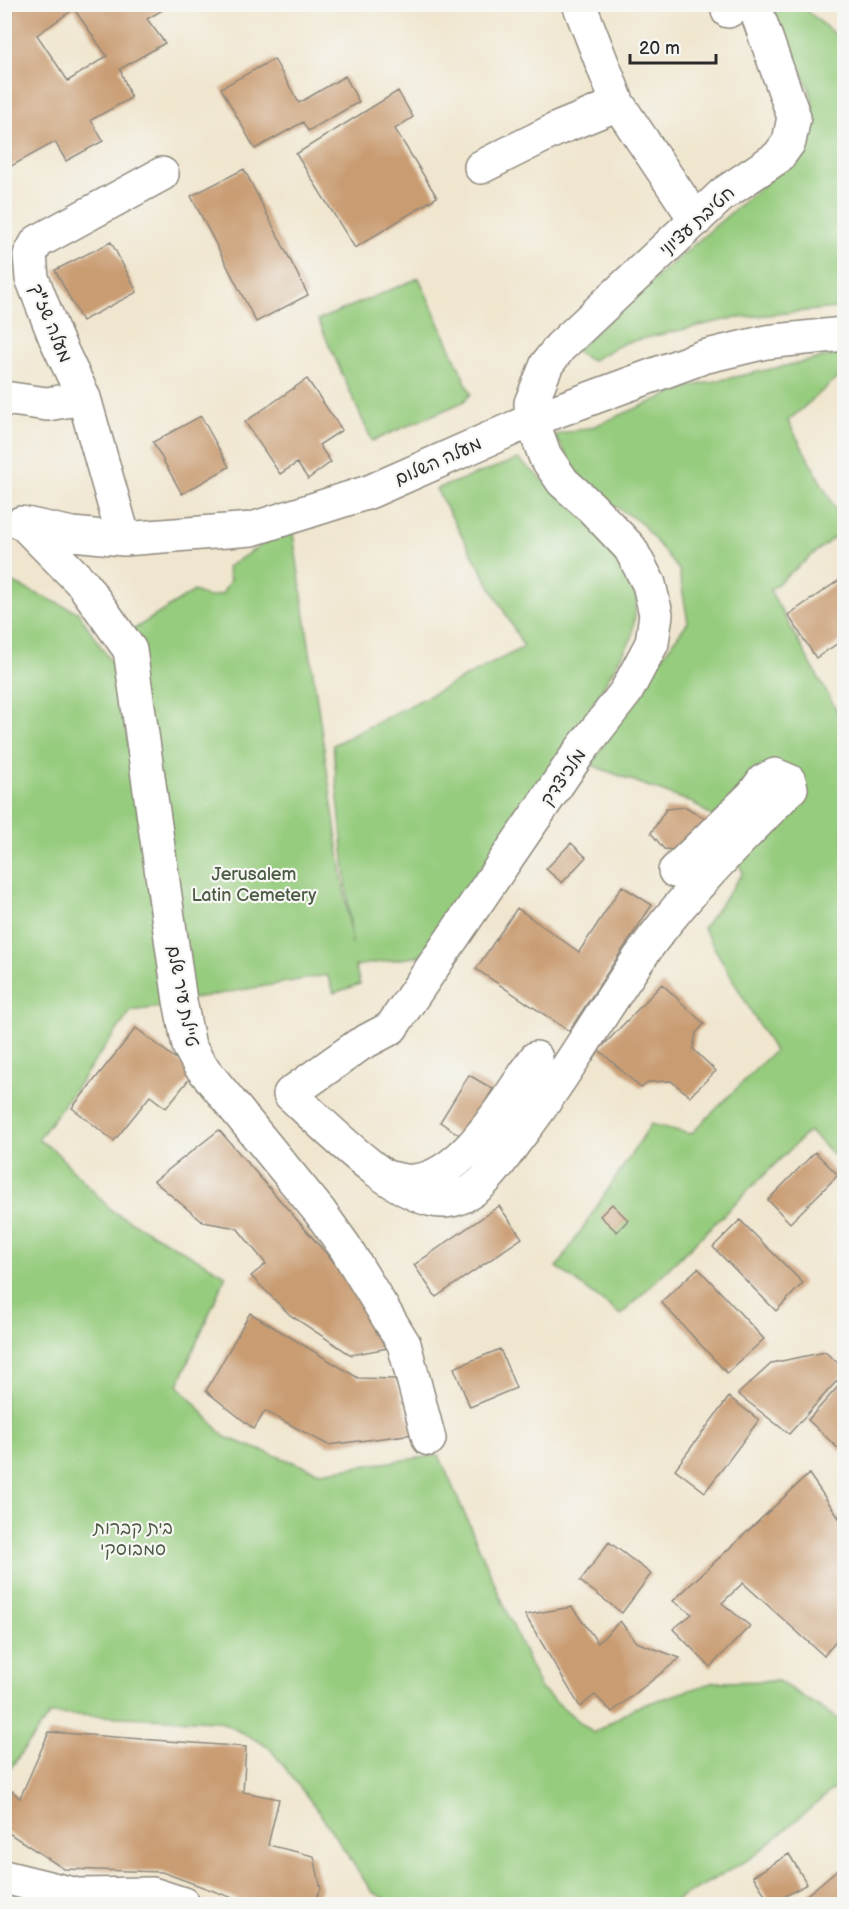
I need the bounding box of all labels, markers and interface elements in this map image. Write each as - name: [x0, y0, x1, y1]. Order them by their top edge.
- scale bar: [630, 27, 716, 65]
- text: 20 m: [639, 38, 680, 59]
- street label: חטיבת עציוני: [656, 182, 739, 260]
- street label: מעלה שז"ך: [25, 281, 76, 366]
- street label: מעלה השלום: [391, 433, 485, 490]
- street label: מלכיצדק: [536, 745, 590, 810]
- park label: Jerusalem Latin Cemetery: [192, 864, 317, 906]
- street label: טיילת עיר שלם: [162, 944, 203, 1049]
- park label: בית קברות סמבוסקי: [92, 1518, 173, 1560]

